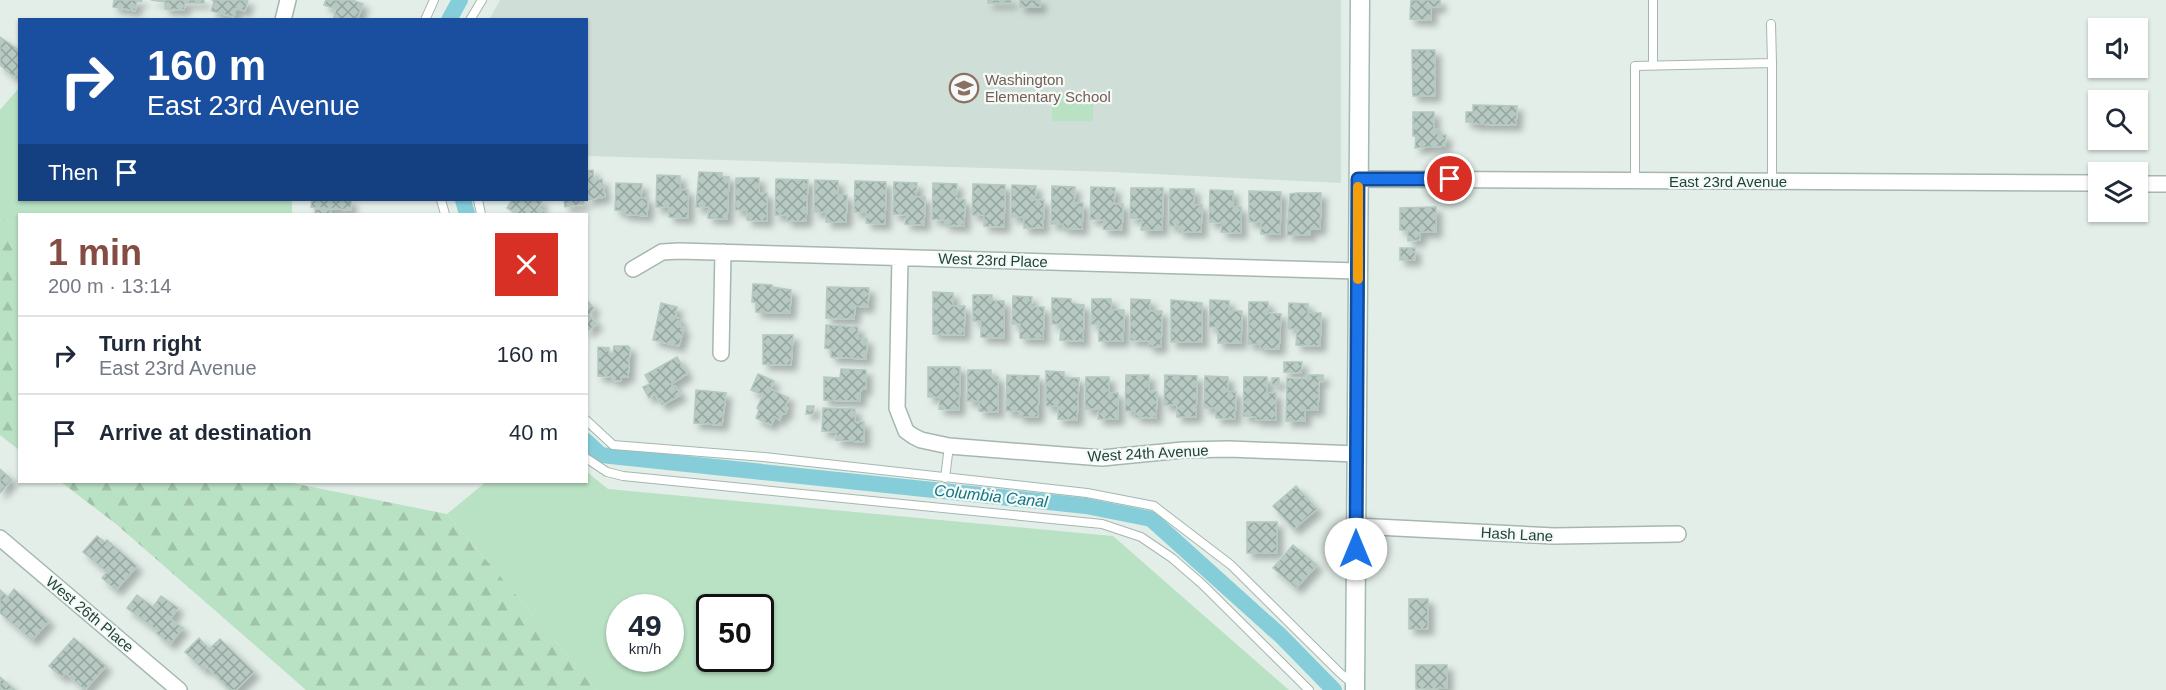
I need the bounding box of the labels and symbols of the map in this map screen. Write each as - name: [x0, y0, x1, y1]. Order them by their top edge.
- place label: Washington Elementary School: [985, 71, 1111, 105]
- school or university icon: Washington Elementary School: [948, 72, 980, 104]
- pin: [1424, 153, 1475, 204]
- street label: East 23rd Avenue: [1669, 173, 1787, 190]
- street label: West 23rd Place: [938, 250, 1048, 270]
- street label: West 24th Avenue: [1087, 441, 1209, 465]
- water label: Columbia Canal: [934, 482, 1049, 510]
- position arrow: [1324, 517, 1388, 581]
- street label: Hash Lane: [1480, 524, 1554, 544]
- street label: West 26th Place: [43, 572, 137, 656]
- speed limit sign: 50: [696, 594, 774, 672]

